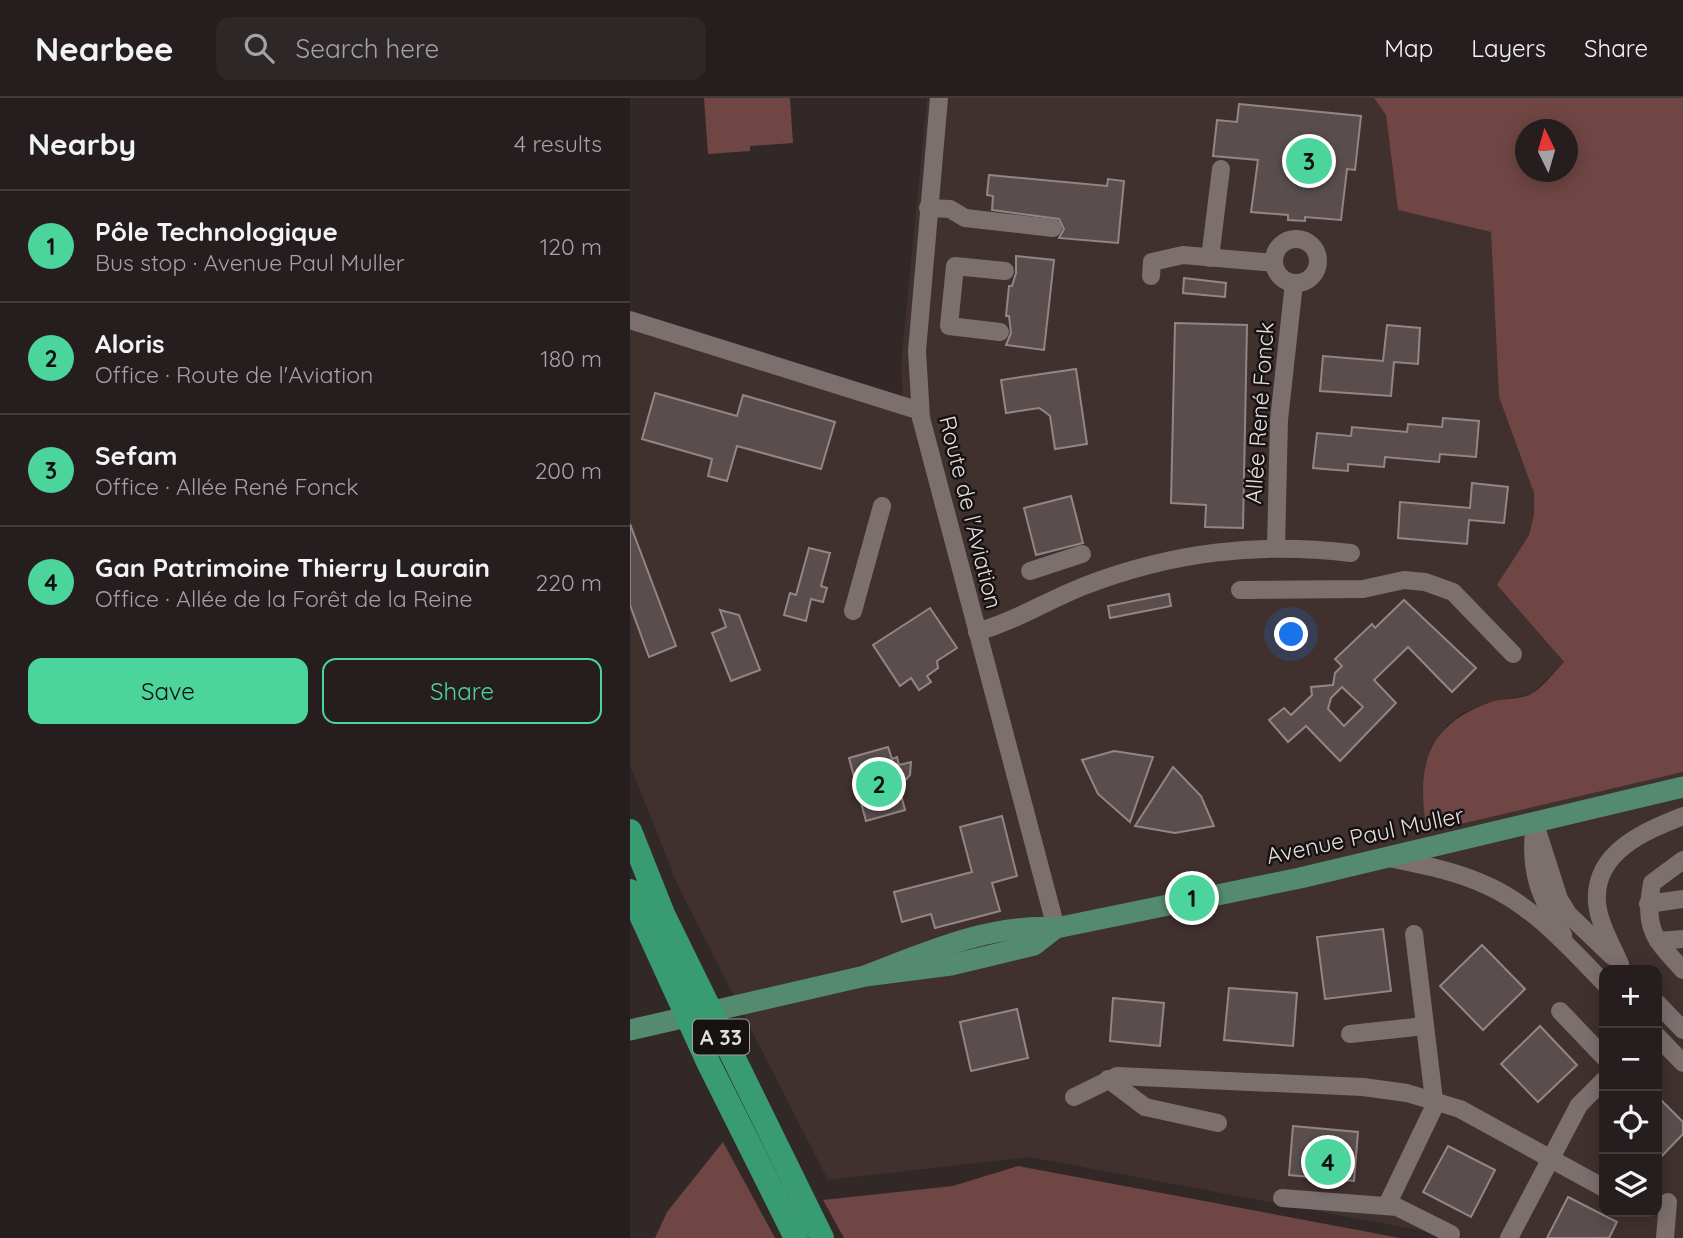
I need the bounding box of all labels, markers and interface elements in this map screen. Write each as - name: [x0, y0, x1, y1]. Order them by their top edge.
- search box: [216, 17, 706, 80]
- text: Nearbee: [35, 28, 174, 69]
- icon: search: [240, 29, 278, 67]
- text: Search here: [296, 32, 439, 65]
- text: Map: [1384, 33, 1433, 63]
- text: Layers: [1471, 33, 1546, 63]
- text: Share: [1584, 33, 1648, 63]
- north arrow: [1515, 119, 1578, 182]
- text: Nearby: [28, 125, 136, 163]
- text: 4 results: [514, 129, 602, 158]
- pin: 3: [1286, 135, 1332, 187]
- text: Pôle Technologique: [95, 215, 338, 248]
- text: 1: [47, 232, 55, 261]
- text: 120 m: [540, 232, 602, 261]
- text: Bus stop · Avenue Paul Muller: [95, 248, 405, 277]
- street label: Allée René Fonck: [1238, 321, 1280, 505]
- text: Aloris: [95, 327, 165, 360]
- text: 2: [44, 344, 58, 373]
- text: 180 m: [540, 344, 602, 373]
- text: Office · Route de l'Aviation: [95, 360, 373, 389]
- street label: Route de l'Aviation: [933, 413, 1009, 611]
- text: Sefam: [95, 439, 178, 472]
- text: 3: [45, 456, 57, 485]
- text: 200 m: [535, 456, 602, 485]
- text: Office · Allée René Fonck: [95, 472, 358, 501]
- text: Gan Patrimoine Thierry Laurain: [95, 551, 490, 584]
- text: 4: [44, 568, 58, 597]
- text: 220 m: [536, 568, 602, 597]
- text: Office · Allée de la Forêt de la Reine: [95, 584, 472, 613]
- your location: [1274, 617, 1308, 651]
- button: Save: [28, 658, 308, 724]
- button: Share: [322, 658, 602, 724]
- pin: 2: [856, 758, 902, 810]
- street label: Avenue Paul Muller: [1264, 800, 1467, 870]
- pin: 1: [1169, 872, 1215, 924]
- map controls: [1599, 965, 1662, 1217]
- button: +: [1599, 965, 1662, 1028]
- road number: A 33: [693, 1020, 749, 1054]
- button: −: [1599, 1028, 1662, 1091]
- button: locate: [1599, 1091, 1662, 1154]
- pin: 4: [1305, 1136, 1351, 1188]
- button: layers: [1599, 1154, 1662, 1217]

